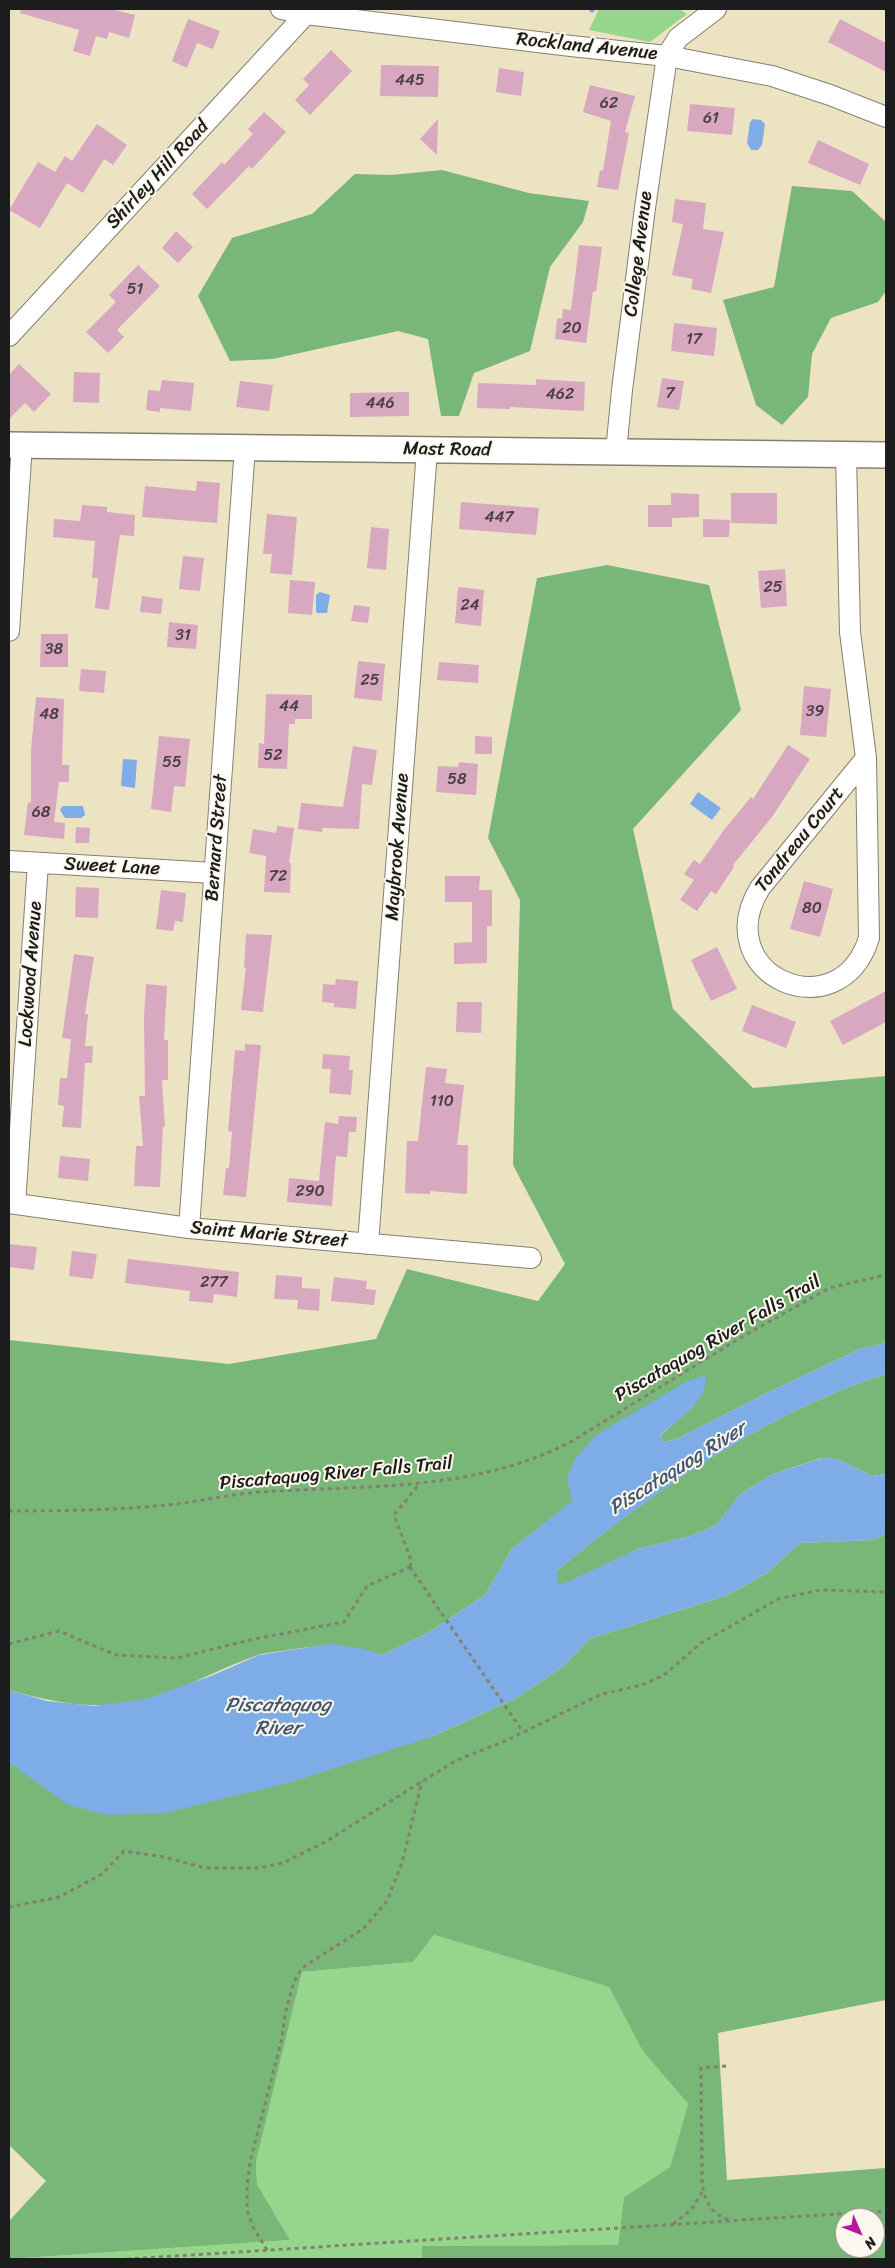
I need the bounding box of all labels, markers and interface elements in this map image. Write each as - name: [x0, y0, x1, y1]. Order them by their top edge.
- street label: Rockland Avenue: [515, 28, 659, 66]
- house number: 445: [395, 71, 425, 91]
- house number: 62: [600, 94, 618, 114]
- house number: 61: [703, 109, 719, 129]
- street label: Shirley Hill Road: [102, 116, 214, 234]
- street label: College Avenue: [620, 190, 658, 318]
- house number: 51: [127, 280, 143, 300]
- house number: 20: [562, 319, 582, 339]
- house number: 17: [686, 330, 702, 350]
- house number: 7: [665, 384, 675, 404]
- house number: 462: [546, 385, 574, 405]
- house number: 446: [365, 394, 395, 414]
- street label: Mast Road: [403, 438, 491, 462]
- house number: 447: [484, 508, 514, 528]
- house number: 25: [763, 578, 783, 598]
- house number: 24: [460, 596, 480, 616]
- house number: 31: [175, 626, 191, 646]
- house number: 38: [45, 640, 63, 660]
- house number: 25: [360, 671, 380, 691]
- house number: 44: [279, 697, 299, 717]
- house number: 39: [806, 702, 824, 722]
- house number: 48: [39, 705, 59, 725]
- house number: 52: [263, 746, 283, 766]
- house number: 55: [162, 753, 182, 773]
- house number: 58: [447, 770, 467, 790]
- street label: Maybrook Avenue: [381, 773, 415, 921]
- street label: Bernard Street: [201, 774, 233, 902]
- street label: Tondreau Court: [751, 783, 849, 897]
- house number: 68: [32, 803, 50, 823]
- street label: Sweet Lane: [63, 853, 161, 881]
- house number: 72: [269, 867, 287, 887]
- house number: 80: [802, 899, 822, 919]
- street label: Lockwood Avenue: [15, 900, 47, 1048]
- house number: 110: [430, 1092, 454, 1112]
- house number: 290: [295, 1182, 325, 1202]
- street label: Saint Marie Street: [190, 1217, 348, 1253]
- street label: Piscataquog River Falls Trail: [611, 1271, 825, 1407]
- house number: 277: [200, 1273, 228, 1293]
- water label: Piscataquog River: [605, 1417, 751, 1521]
- street label: Piscataquog River Falls Trail: [219, 1452, 453, 1496]
- water label: Piscataquog River: [225, 1694, 331, 1741]
- north arrow: [835, 2208, 885, 2258]
- text: N: [858, 2231, 883, 2255]

